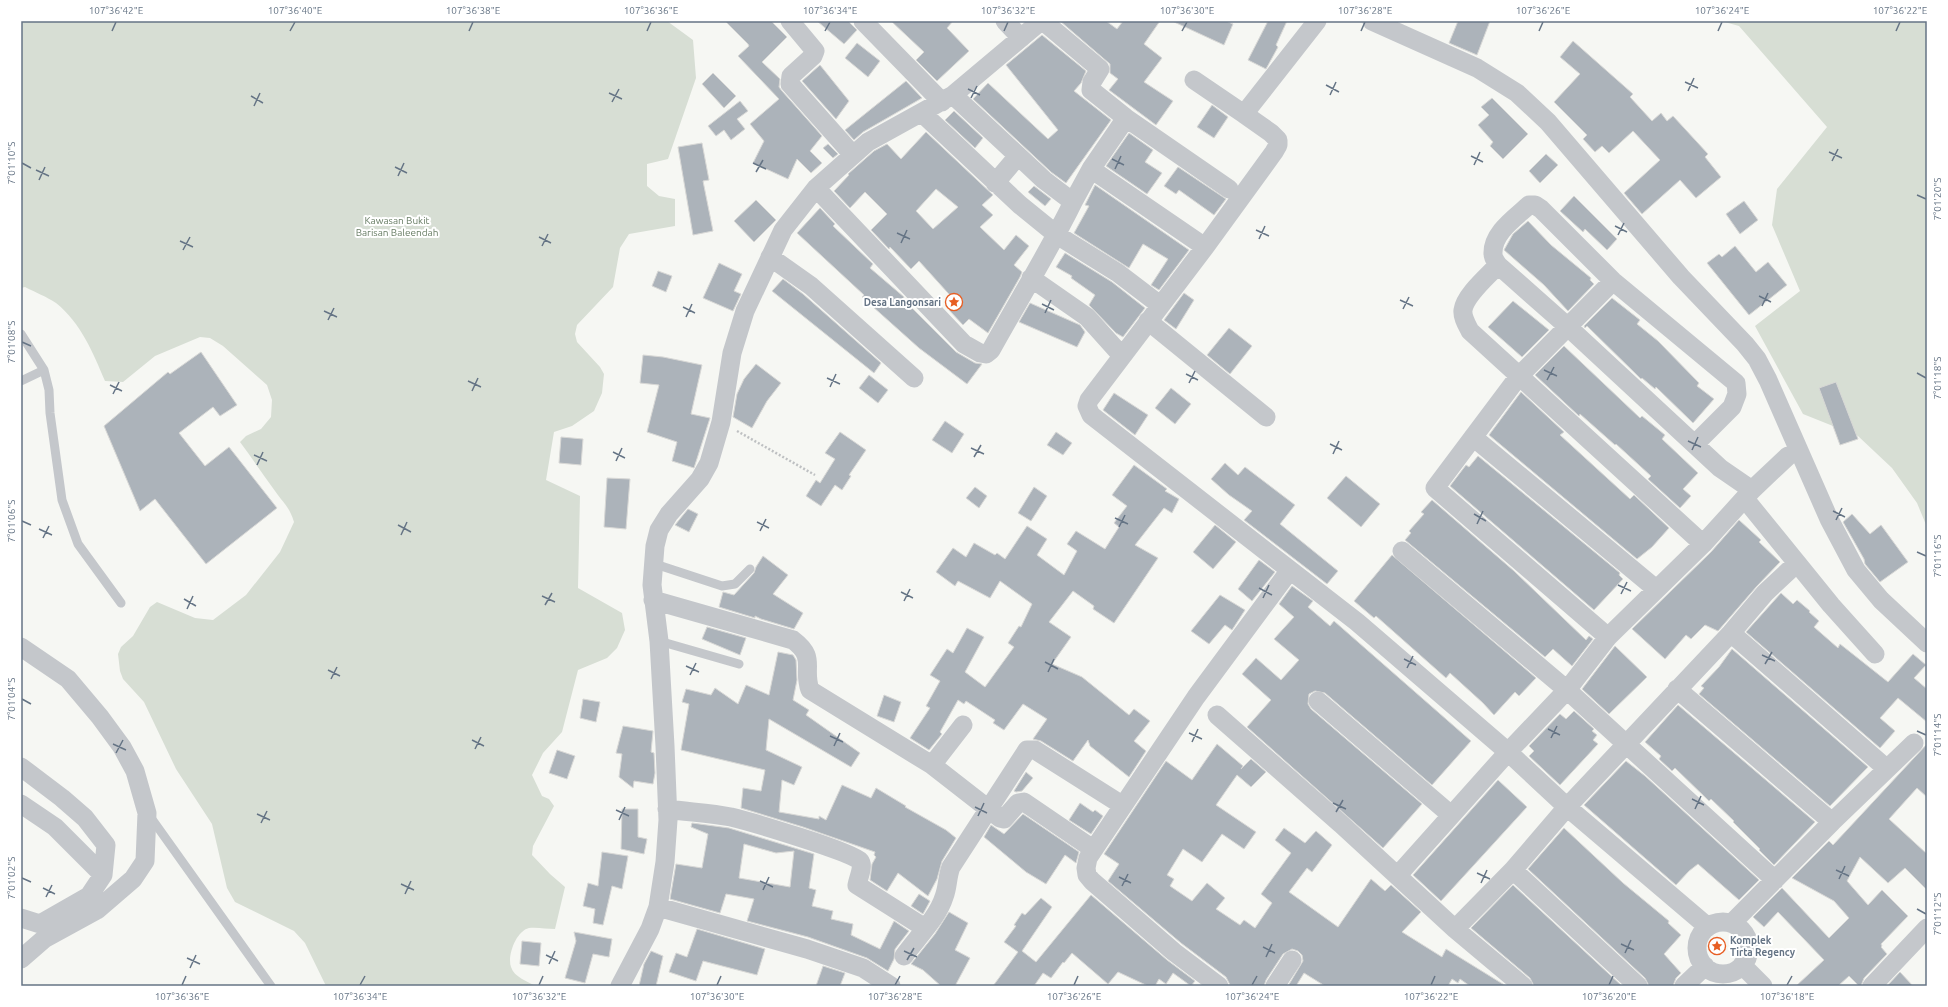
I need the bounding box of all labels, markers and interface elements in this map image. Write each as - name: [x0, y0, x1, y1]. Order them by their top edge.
- text: 107°36'42"E: [89, 5, 144, 16]
- text: 107°36'40"E: [268, 5, 323, 16]
- text: 107°36'38"E: [446, 5, 501, 16]
- text: 107°36'36"E: [624, 5, 679, 16]
- text: 107°36'34"E: [803, 5, 858, 16]
- text: 107°36'32"E: [981, 5, 1036, 16]
- text: 107°36'30"E: [1160, 5, 1215, 16]
- text: 107°36'28"E: [1338, 5, 1393, 16]
- text: 107°36'26"E: [1516, 5, 1571, 16]
- text: 107°36'24"E: [1695, 5, 1750, 16]
- text: 107°36'22"E: [1873, 5, 1928, 16]
- text: 7°01'10"S: [6, 141, 17, 185]
- text: 7°01'20"S: [1932, 177, 1943, 221]
- park label: Kawasan Bukit Barisan Baleendah: [356, 215, 438, 238]
- place icon: Desa Langonsari: [944, 292, 964, 312]
- place label: Desa Langonsari: [864, 297, 941, 308]
- text: 7°01'08"S: [6, 320, 17, 364]
- text: 7°01'18"S: [1932, 356, 1943, 400]
- text: 7°01'06"S: [6, 499, 17, 543]
- text: 7°01'16"S: [1932, 534, 1943, 578]
- text: 7°01'04"S: [6, 677, 17, 721]
- text: 7°01'14"S: [1932, 713, 1943, 757]
- text: 7°01'02"S: [6, 856, 17, 900]
- text: 7°01'12"S: [1932, 892, 1943, 936]
- place label: Komplek Tirta Regency: [1730, 935, 1796, 958]
- place icon: Komplek Tirta Regency: [1707, 936, 1727, 956]
- text: 107°36'36"E: [155, 991, 210, 1002]
- text: 107°36'34"E: [333, 991, 388, 1002]
- text: 107°36'32"E: [512, 991, 567, 1002]
- text: 107°36'30"E: [690, 991, 745, 1002]
- text: 107°36'28"E: [868, 991, 923, 1002]
- text: 107°36'26"E: [1047, 991, 1102, 1002]
- text: 107°36'24"E: [1225, 991, 1280, 1002]
- text: 107°36'22"E: [1404, 991, 1459, 1002]
- text: 107°36'20"E: [1582, 991, 1637, 1002]
- text: 107°36'18"E: [1760, 991, 1815, 1002]

